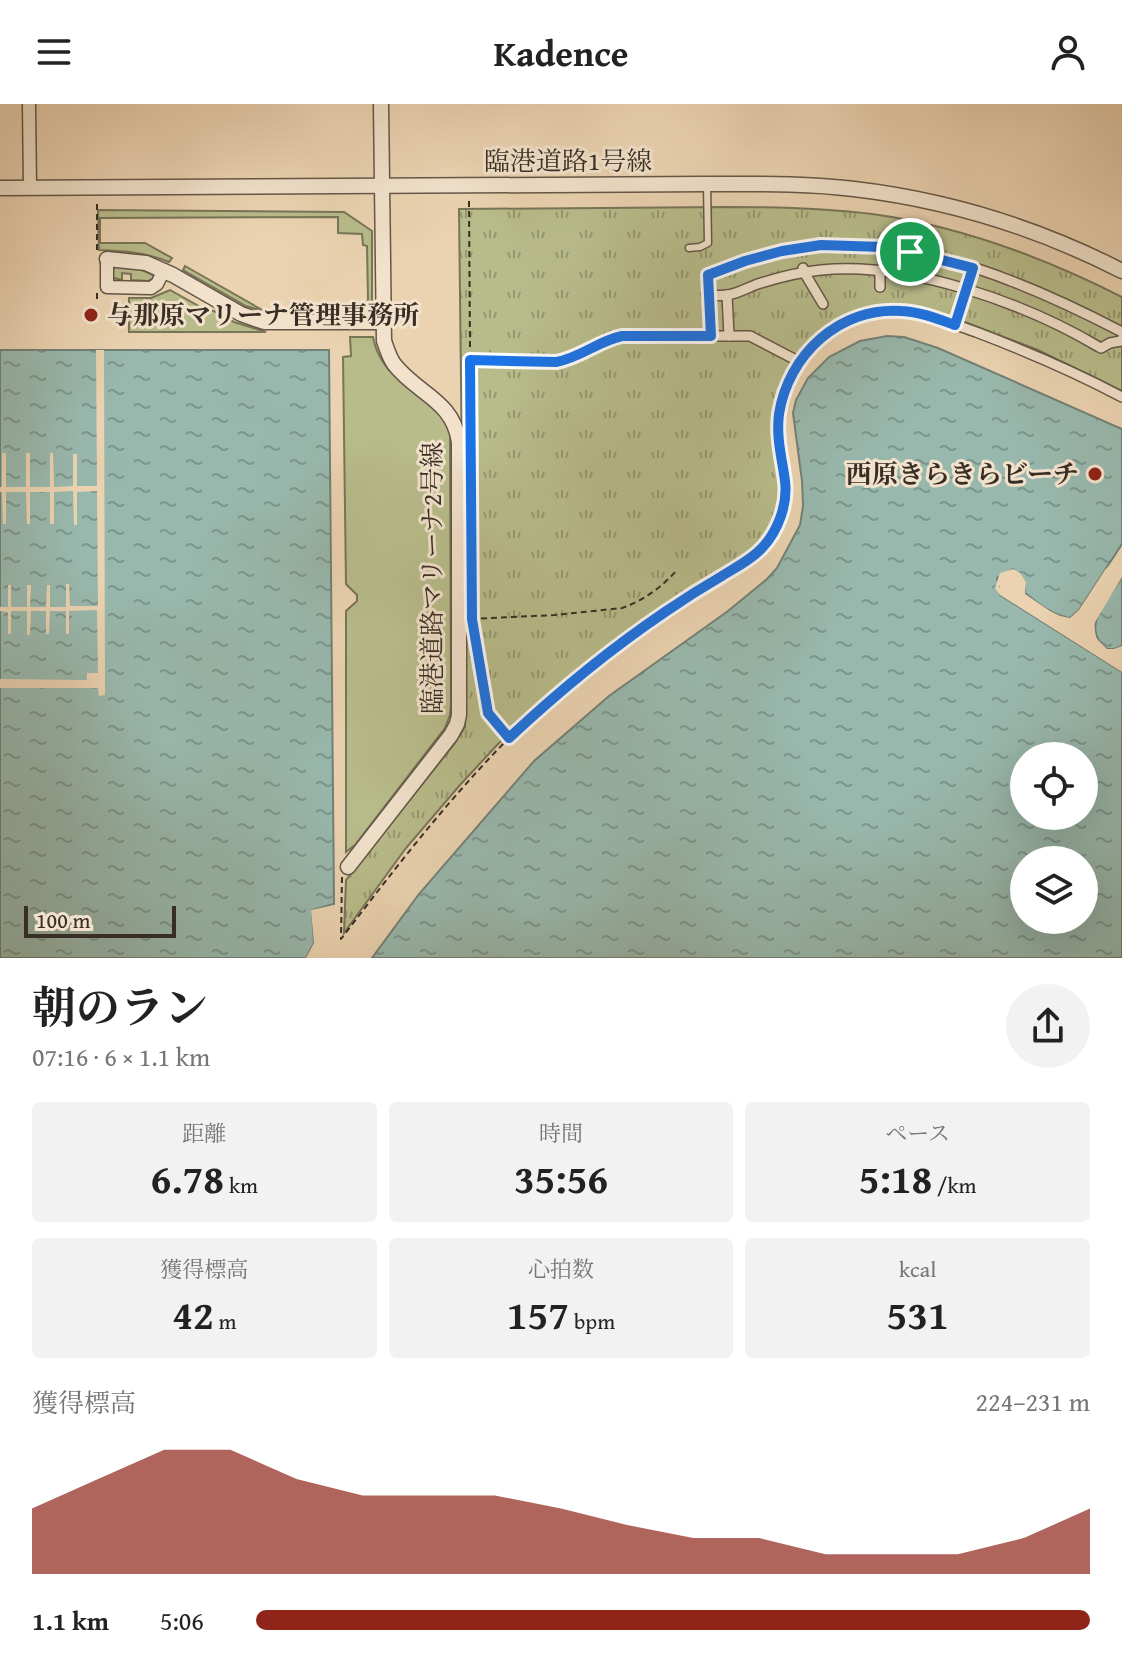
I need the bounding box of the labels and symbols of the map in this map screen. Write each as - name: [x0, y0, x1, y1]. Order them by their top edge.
- street label: 臨港道路1号線: [484, 141, 652, 180]
- pin: [876, 218, 944, 286]
- place label: 与那原マリーナ管理事務所: [107, 295, 419, 334]
- marker: 与那原マリーナ管理事務所: [82, 306, 100, 324]
- street label: 臨港道路マリーナ2号線: [412, 442, 451, 714]
- place label: 西原きらきらビーチ: [846, 454, 1079, 493]
- marker: 西原きらきらビーチ: [1086, 465, 1104, 483]
- scale bar: [24, 902, 176, 938]

